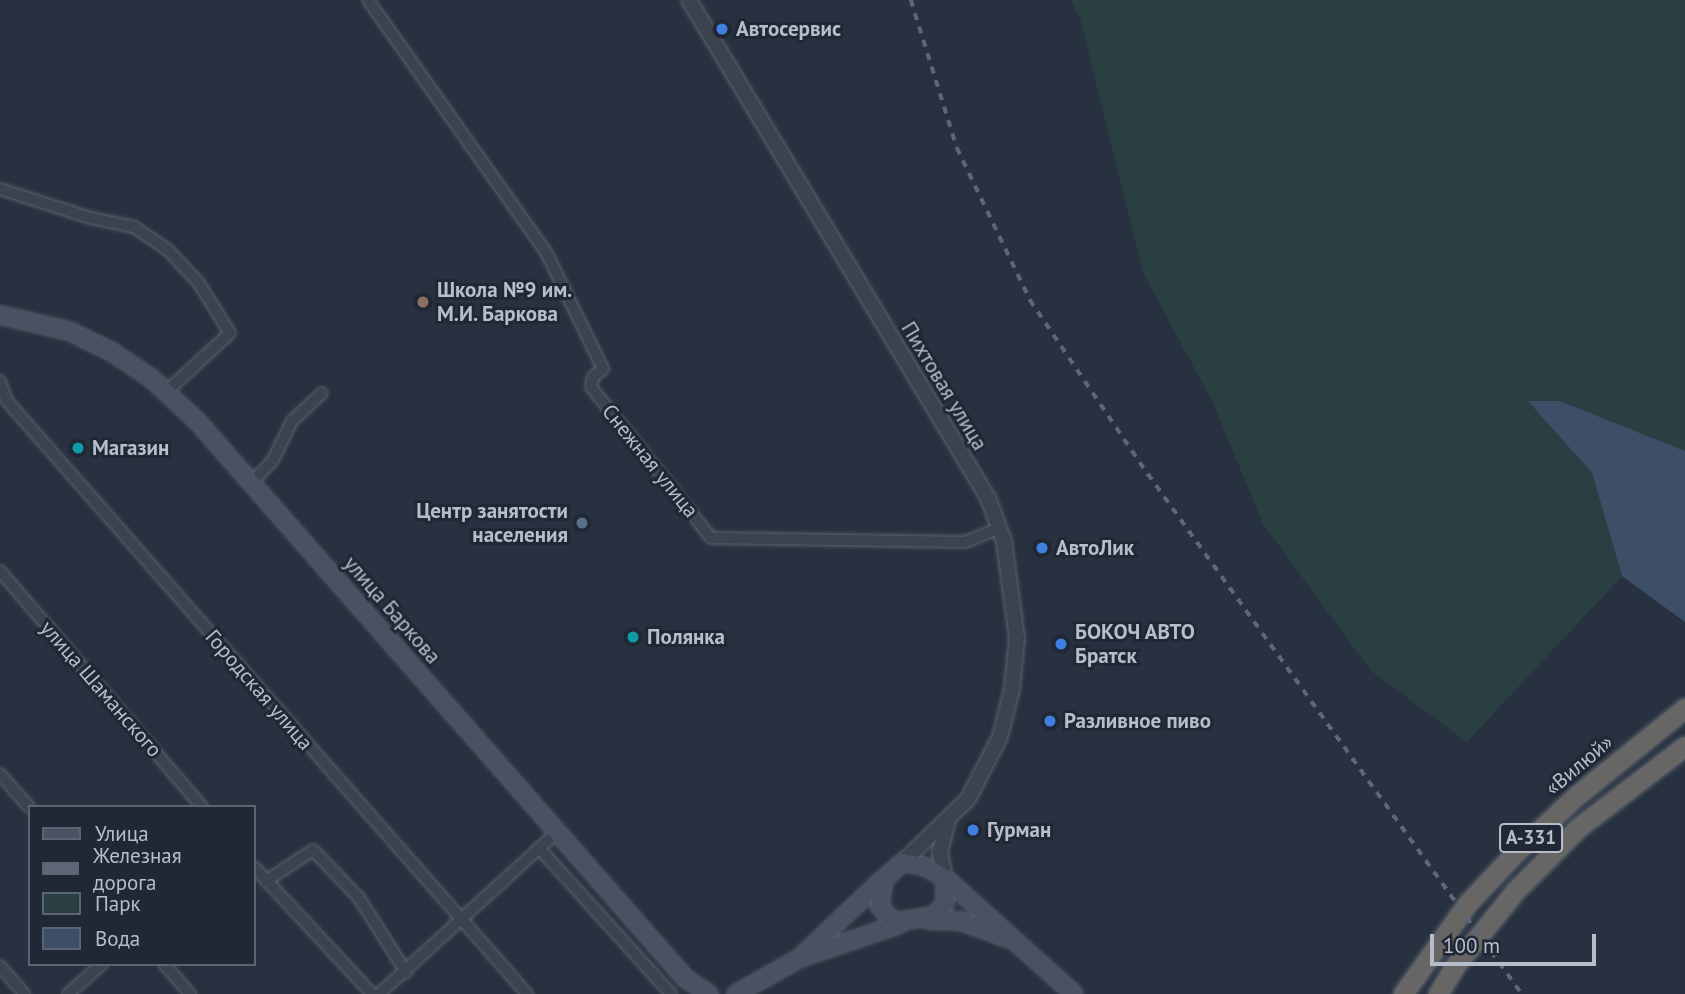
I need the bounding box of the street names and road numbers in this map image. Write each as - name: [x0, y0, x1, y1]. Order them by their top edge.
- street label: Пихтовая улица: [896, 317, 992, 455]
- street label: Снежная улица: [597, 399, 703, 523]
- street label: улица Баркова: [338, 551, 446, 669]
- street label: улица Шаманского: [35, 616, 167, 762]
- street label: Городская улица: [200, 625, 318, 755]
- street label: «Вилюй»: [1540, 729, 1618, 801]
- road number: А-331: [1498, 822, 1564, 853]

